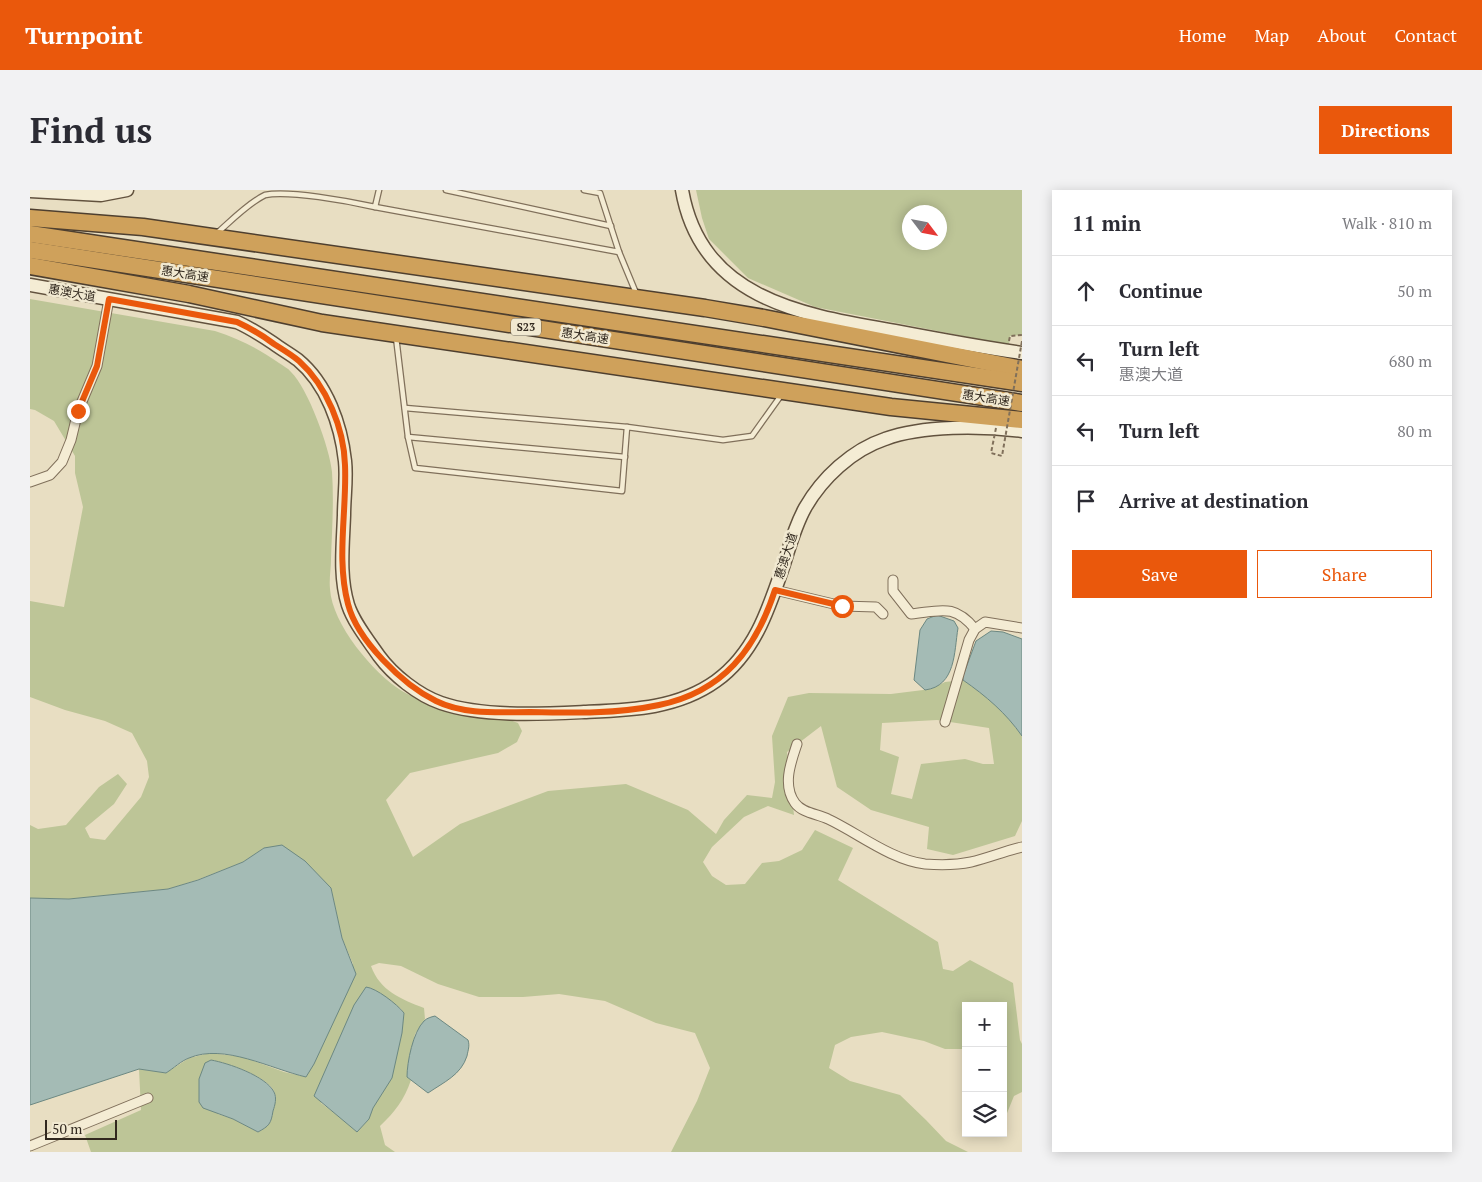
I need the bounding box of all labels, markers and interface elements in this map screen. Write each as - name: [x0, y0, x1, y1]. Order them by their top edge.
- text: Turnpoint: [25, 19, 143, 51]
- text: Home: [1179, 23, 1226, 47]
- text: Map: [1254, 23, 1289, 47]
- text: About: [1317, 23, 1366, 47]
- text: Contact: [1394, 23, 1457, 47]
- button: Directions: [1319, 106, 1452, 154]
- text: Find us: [30, 107, 152, 153]
- north arrow: [902, 205, 947, 250]
- text: 11 min: [1072, 209, 1141, 237]
- text: Walk · 810 m: [1342, 212, 1432, 234]
- street label: 惠大高速: [160, 262, 210, 285]
- icon: ahead: [1072, 277, 1100, 305]
- text: Continue: [1119, 278, 1203, 303]
- text: 50 m: [1397, 280, 1432, 302]
- street label: 惠澳大道: [47, 281, 97, 304]
- road number: S23: [511, 318, 541, 336]
- street label: 惠大高速: [560, 324, 610, 347]
- text: Turn left: [1119, 336, 1200, 361]
- icon: left: [1072, 347, 1100, 375]
- text: 680 m: [1389, 350, 1432, 372]
- text: 惠澳大道: [1119, 363, 1183, 385]
- street label: 惠大高速: [961, 386, 1011, 409]
- route end: [67, 400, 90, 423]
- icon: left: [1072, 417, 1100, 445]
- text: Turn left: [1119, 418, 1200, 443]
- text: 80 m: [1397, 420, 1432, 442]
- icon: arrive: [1072, 487, 1100, 515]
- text: Arrive at destination: [1119, 488, 1308, 513]
- street label: 惠澳大道: [771, 531, 800, 581]
- button: Save: [1072, 550, 1247, 598]
- button: Share: [1257, 550, 1432, 598]
- route start: [831, 595, 854, 618]
- map controls: [962, 1002, 1007, 1137]
- button: +: [962, 1002, 1007, 1047]
- button: −: [962, 1047, 1007, 1092]
- button: layers: [962, 1092, 1007, 1137]
- scale bar: [45, 1117, 118, 1140]
- text: 50 m: [52, 1119, 82, 1138]

